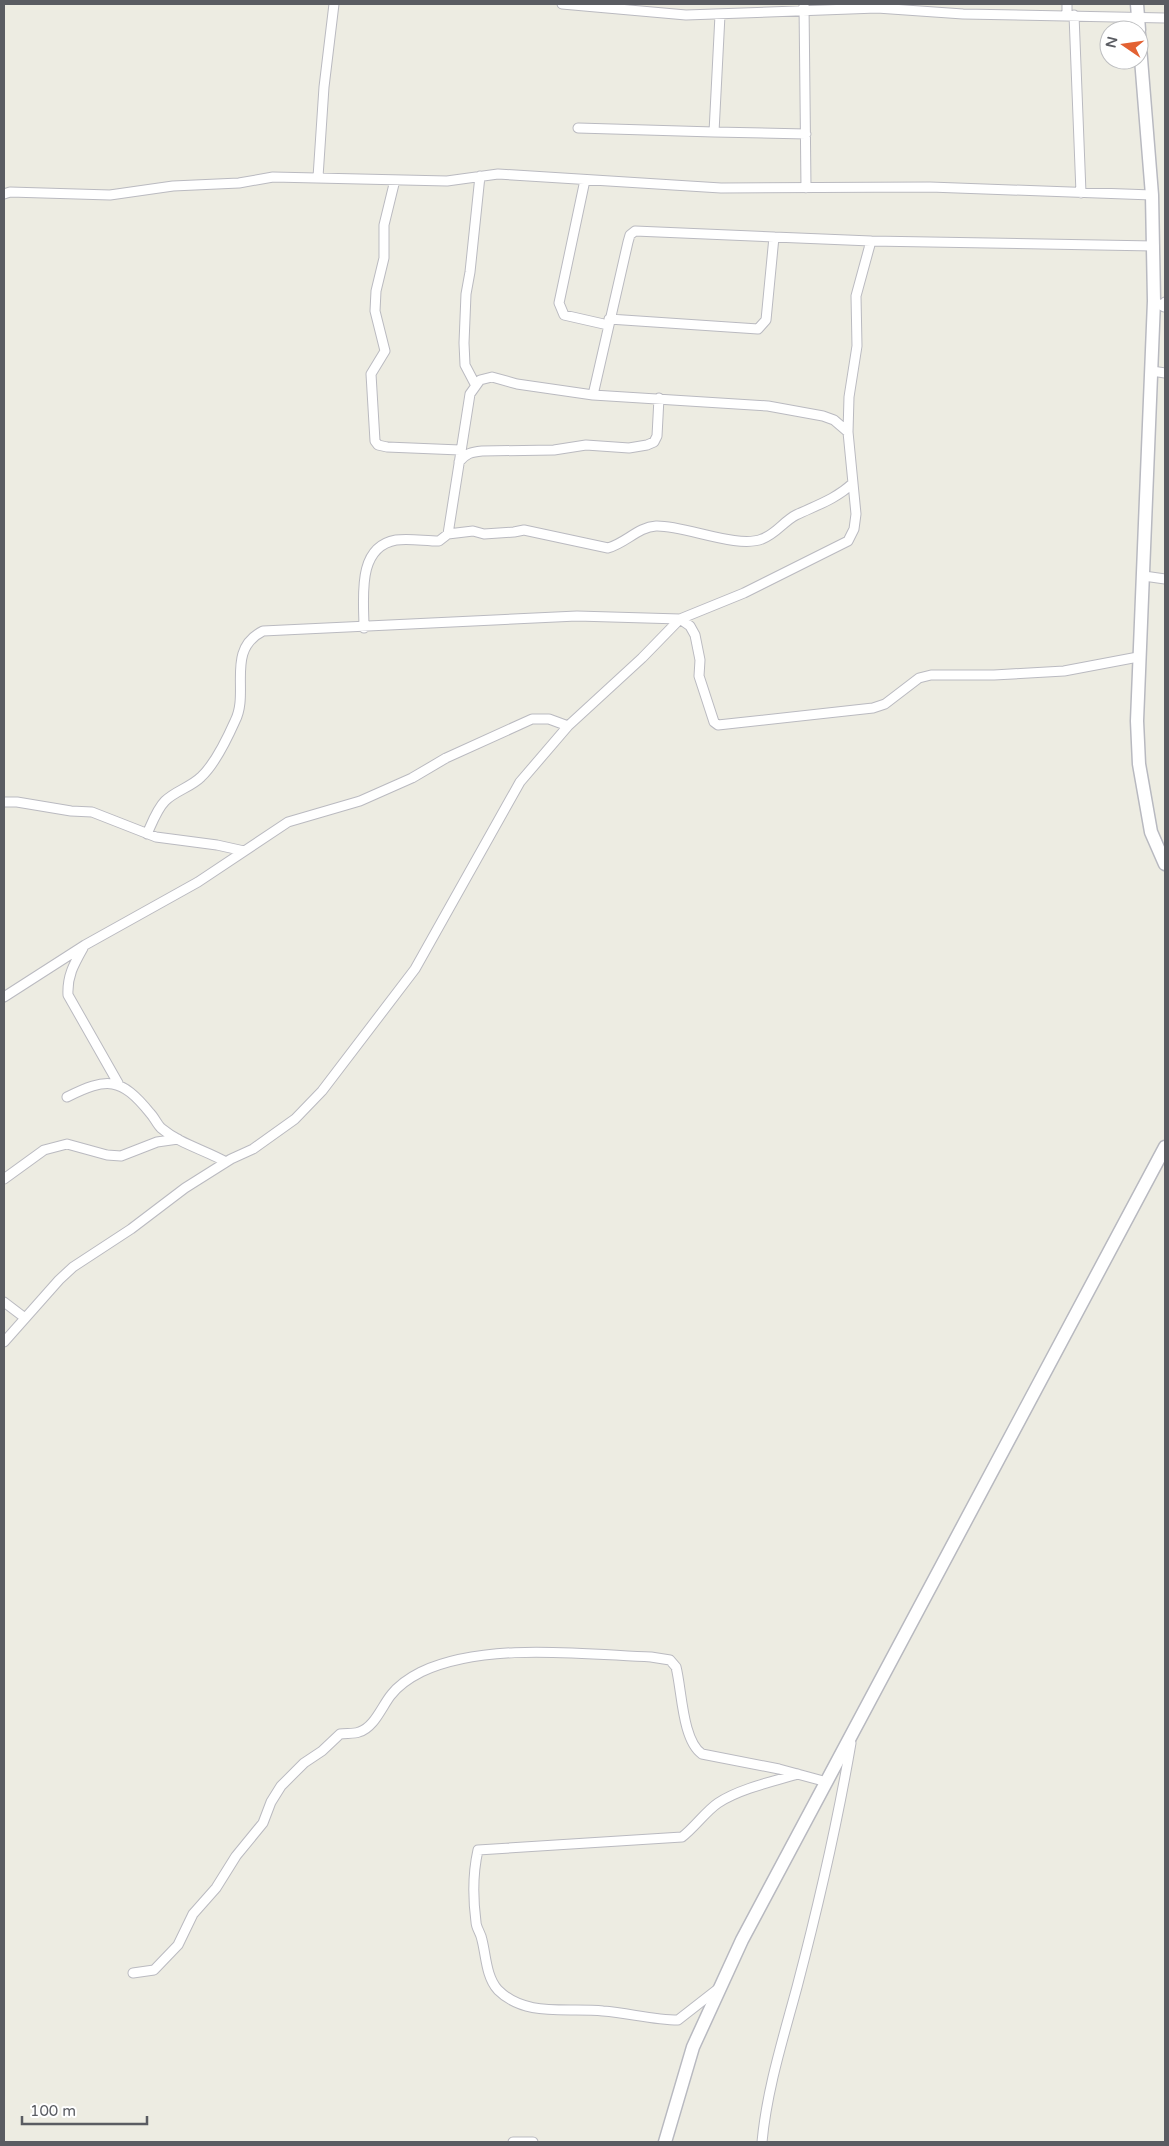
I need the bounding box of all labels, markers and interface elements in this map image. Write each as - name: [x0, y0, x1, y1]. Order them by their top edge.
- north arrow: [1099, 20, 1149, 70]
- text: N: [1102, 35, 1121, 50]
- scale bar: [22, 2094, 148, 2126]
- text: 100 m: [30, 2102, 76, 2120]

